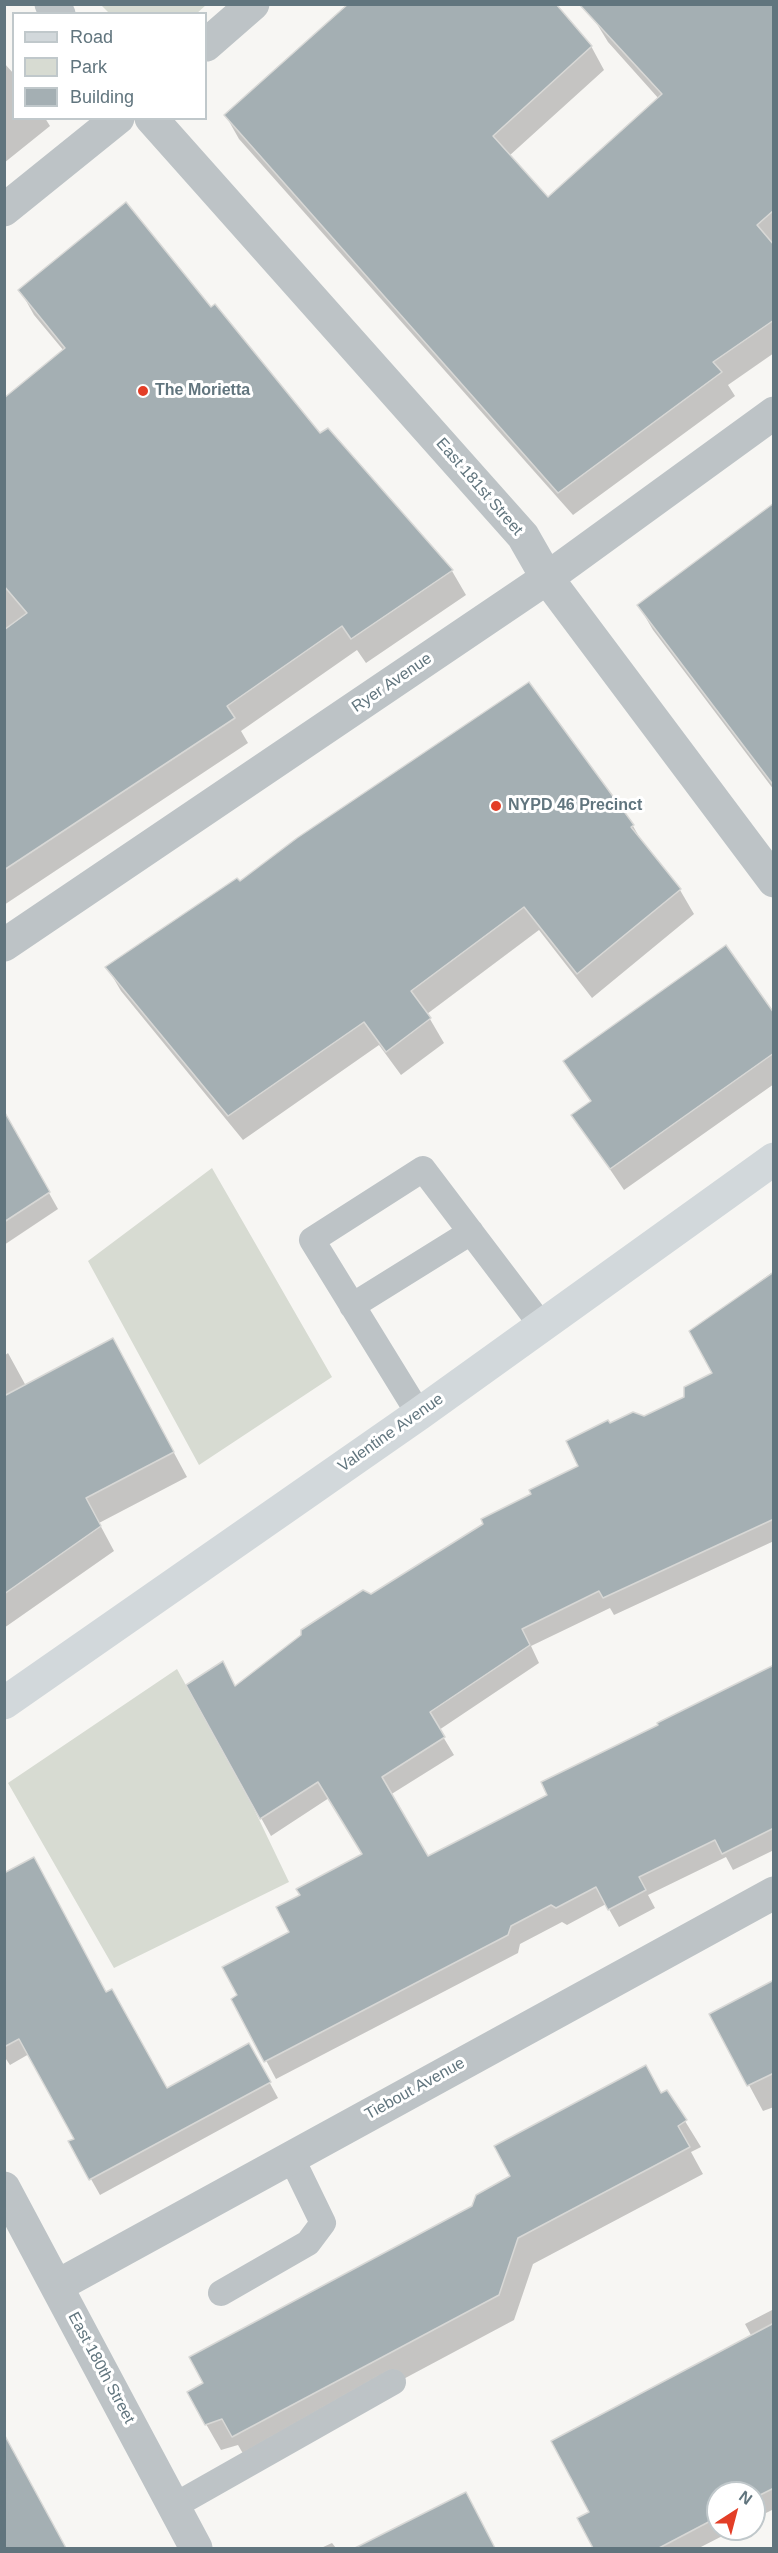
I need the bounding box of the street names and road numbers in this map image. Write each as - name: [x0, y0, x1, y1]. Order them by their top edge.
- street label: East 181st Street: [431, 434, 527, 540]
- street label: Ryer Avenue: [348, 649, 436, 717]
- street label: Valentine Avenue: [335, 1390, 447, 1476]
- street label: Tiebout Avenue: [362, 2054, 468, 2124]
- street label: East 180th Street: [64, 2309, 138, 2427]

